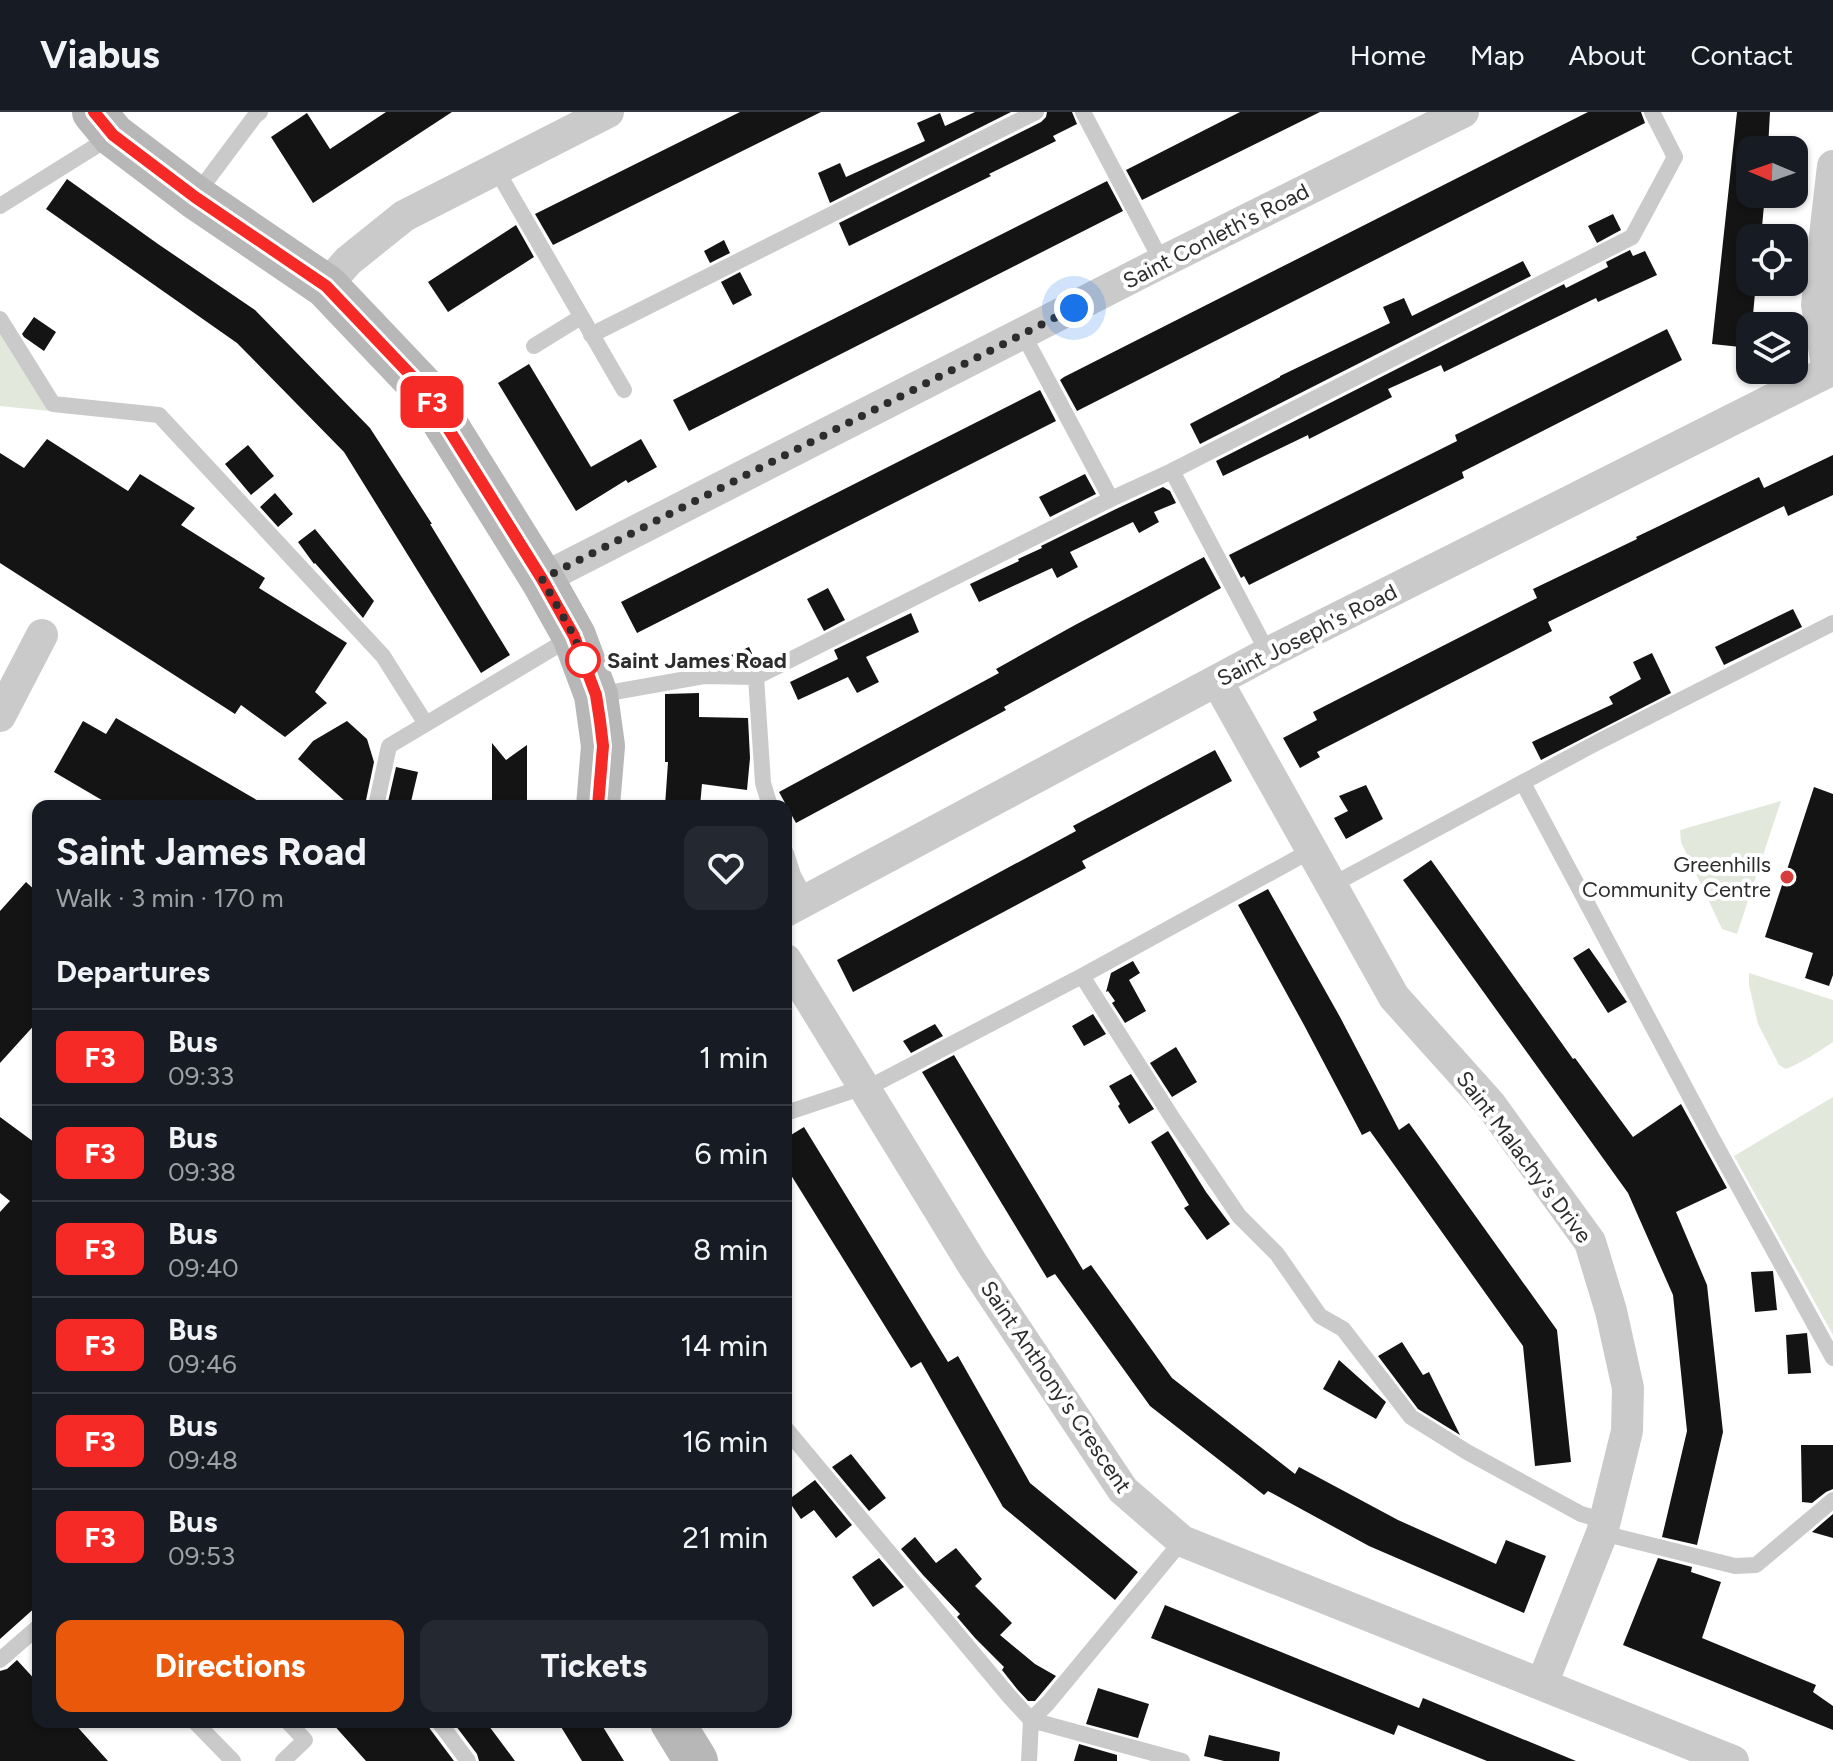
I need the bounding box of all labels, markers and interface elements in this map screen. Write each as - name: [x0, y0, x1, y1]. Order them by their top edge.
- text: Viabus: [40, 32, 160, 78]
- text: Home: [1350, 38, 1426, 72]
- text: Map: [1470, 38, 1525, 72]
- text: About: [1569, 38, 1646, 72]
- text: Contact: [1690, 38, 1793, 72]
- north arrow: [1736, 136, 1808, 208]
- map controls: [1736, 136, 1808, 384]
- street label: Saint Conleth's Road: [1119, 177, 1313, 295]
- button: locate: [1736, 224, 1808, 296]
- your location: [1054, 288, 1094, 328]
- button: layers: [1736, 312, 1808, 384]
- line badge: F3: [396, 376, 468, 428]
- text: F3: [416, 385, 448, 419]
- street label: Saint Joseph's Road: [1213, 578, 1401, 692]
- marker: Saint James Road: [566, 643, 600, 677]
- place label: Saint James Road: [607, 647, 787, 674]
- button: heart: [684, 826, 768, 910]
- text: Saint James Road: [56, 829, 367, 875]
- place label: Greenhills Community Centre: [1582, 851, 1771, 903]
- marker: Greenhills Community Centre: [1778, 868, 1796, 886]
- text: Walk · 3 min · 170 m: [56, 882, 284, 914]
- text: Departures: [56, 953, 210, 990]
- text: Bus: [168, 1023, 217, 1060]
- text: 1 min: [699, 1039, 768, 1076]
- text: F3: [84, 1040, 116, 1074]
- text: 09:33: [168, 1060, 234, 1092]
- street label: Saint Malachy's Drive: [1451, 1066, 1597, 1248]
- text: Bus: [168, 1119, 217, 1156]
- text: 6 min: [694, 1135, 768, 1172]
- text: F3: [84, 1136, 116, 1170]
- text: 09:38: [168, 1156, 236, 1188]
- text: Bus: [168, 1215, 217, 1252]
- text: 8 min: [693, 1231, 768, 1268]
- text: F3: [84, 1232, 116, 1266]
- text: 09:40: [168, 1252, 239, 1284]
- street label: Saint Anthony's Crescent: [975, 1276, 1137, 1498]
- text: Bus: [168, 1311, 217, 1348]
- text: 14 min: [680, 1327, 768, 1364]
- text: F3: [84, 1328, 116, 1362]
- text: 09:46: [168, 1348, 237, 1380]
- text: Bus: [168, 1407, 217, 1444]
- text: 16 min: [682, 1423, 768, 1460]
- text: F3: [84, 1424, 116, 1458]
- text: 09:48: [168, 1444, 238, 1476]
- text: Bus: [168, 1503, 217, 1540]
- text: 21 min: [682, 1519, 768, 1556]
- text: F3: [84, 1520, 116, 1554]
- text: 09:53: [168, 1540, 235, 1572]
- button: Directions: [56, 1620, 404, 1712]
- button: Tickets: [420, 1620, 768, 1712]

